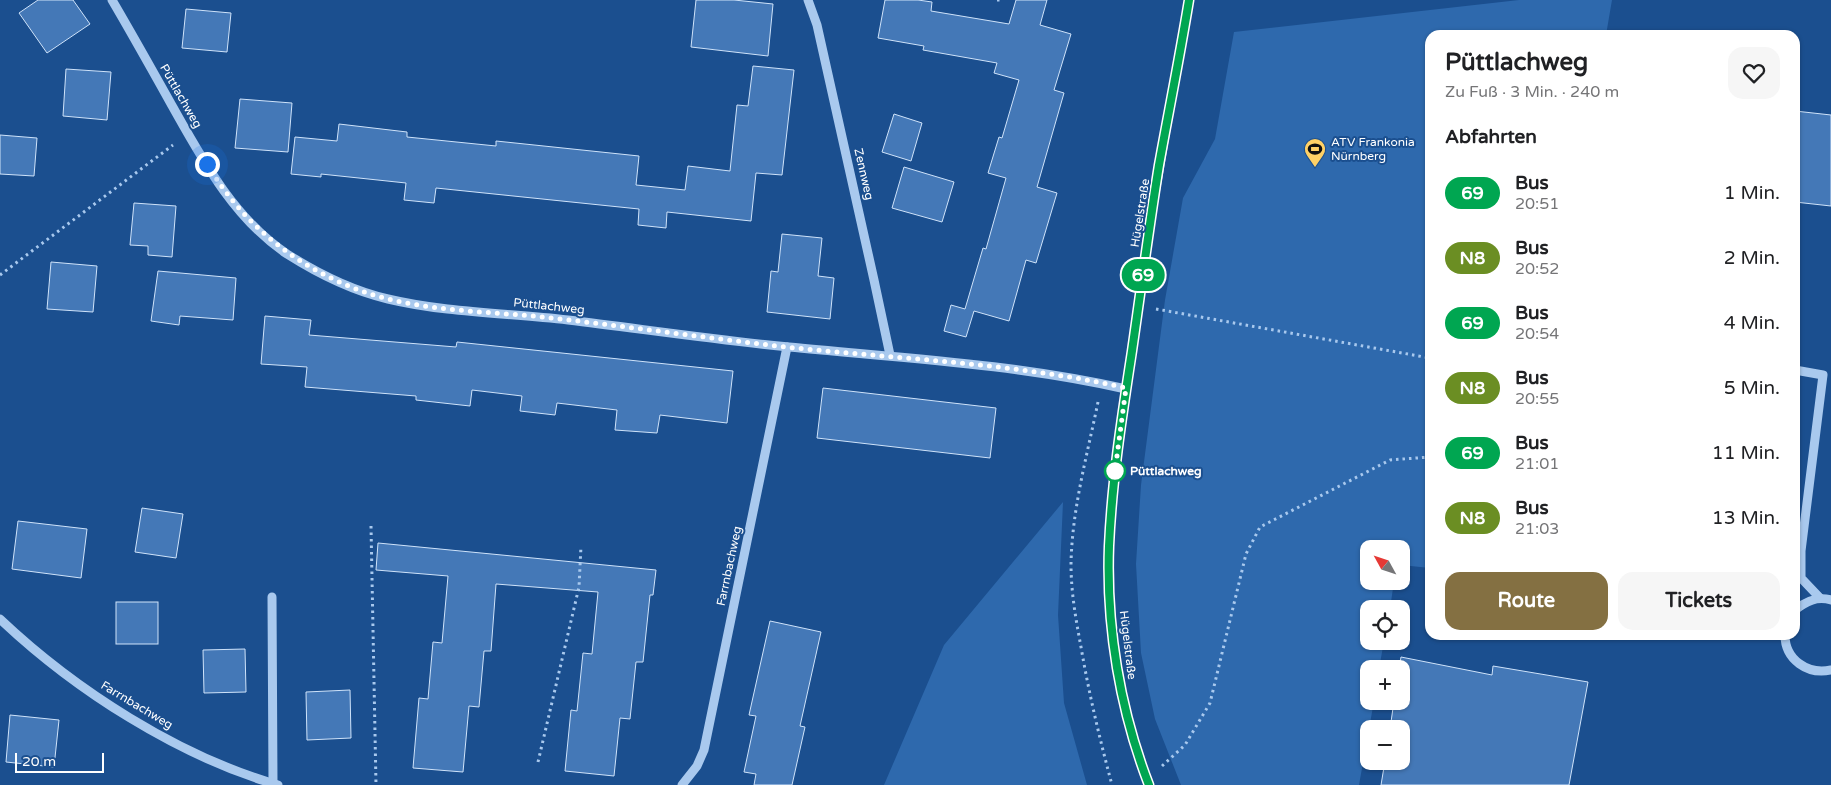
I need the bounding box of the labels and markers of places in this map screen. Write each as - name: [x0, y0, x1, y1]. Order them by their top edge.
- place label: ATV Frankonia Nürnberg: [1331, 135, 1415, 163]
- sports icon: ATV Frankonia Nürnberg: [1303, 137, 1327, 168]
- marker: Püttlachweg: [1104, 460, 1126, 482]
- place label: Püttlachweg: [1130, 464, 1202, 479]

